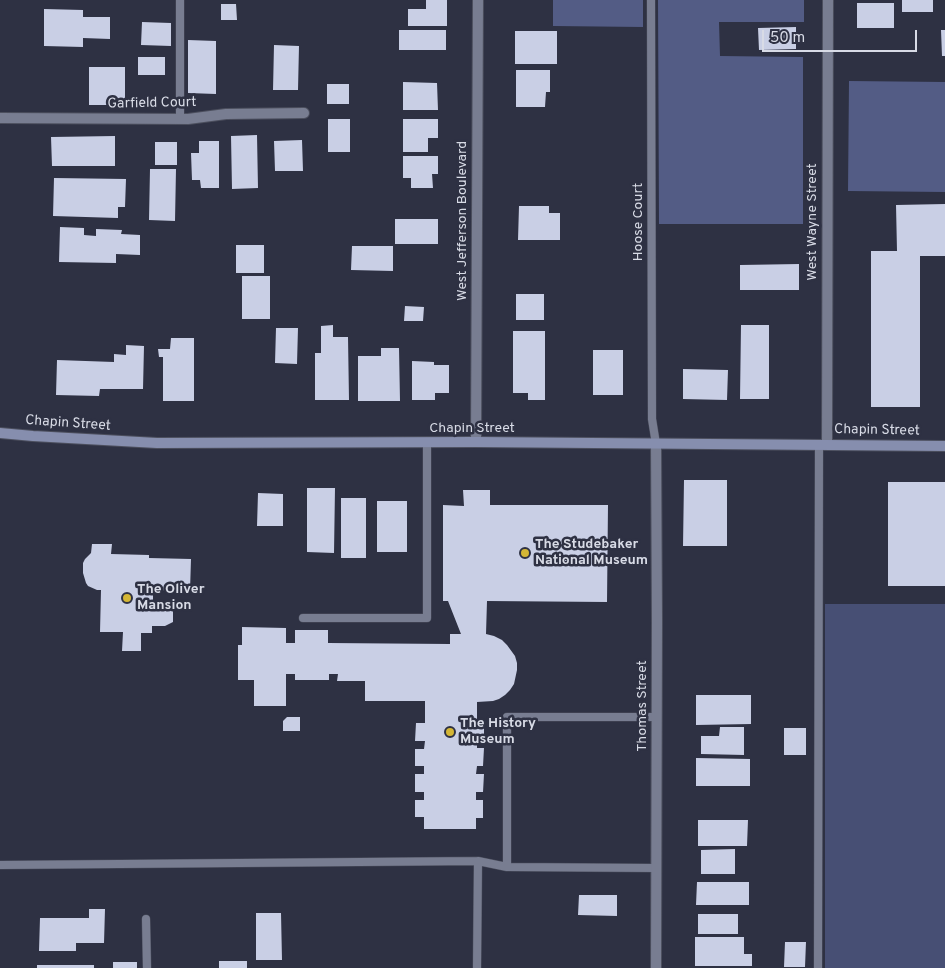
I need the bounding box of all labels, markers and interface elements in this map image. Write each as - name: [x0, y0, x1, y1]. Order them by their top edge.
- scale bar: [765, 20, 920, 52]
- text: 50 m: [770, 29, 805, 48]
- street label: Garfield Court: [107, 95, 197, 113]
- street label: West Jefferson Boulevard: [455, 141, 471, 301]
- street label: West Wayne Street: [805, 163, 821, 281]
- street label: Hoose Court: [631, 183, 647, 261]
- street label: Chapin Street: [25, 413, 111, 435]
- street label: Chapin Street: [429, 421, 515, 437]
- street label: Chapin Street: [834, 422, 920, 440]
- place label: The Studebaker National Museum: [535, 537, 648, 570]
- marker: The Studebaker National Museum: [519, 547, 531, 559]
- place label: The Oliver Mansion: [137, 582, 205, 614]
- marker: The Oliver Mansion: [121, 592, 133, 604]
- street label: Thomas Street: [635, 660, 651, 752]
- place label: The History Museum: [460, 716, 536, 749]
- marker: The History Museum: [444, 726, 456, 738]

